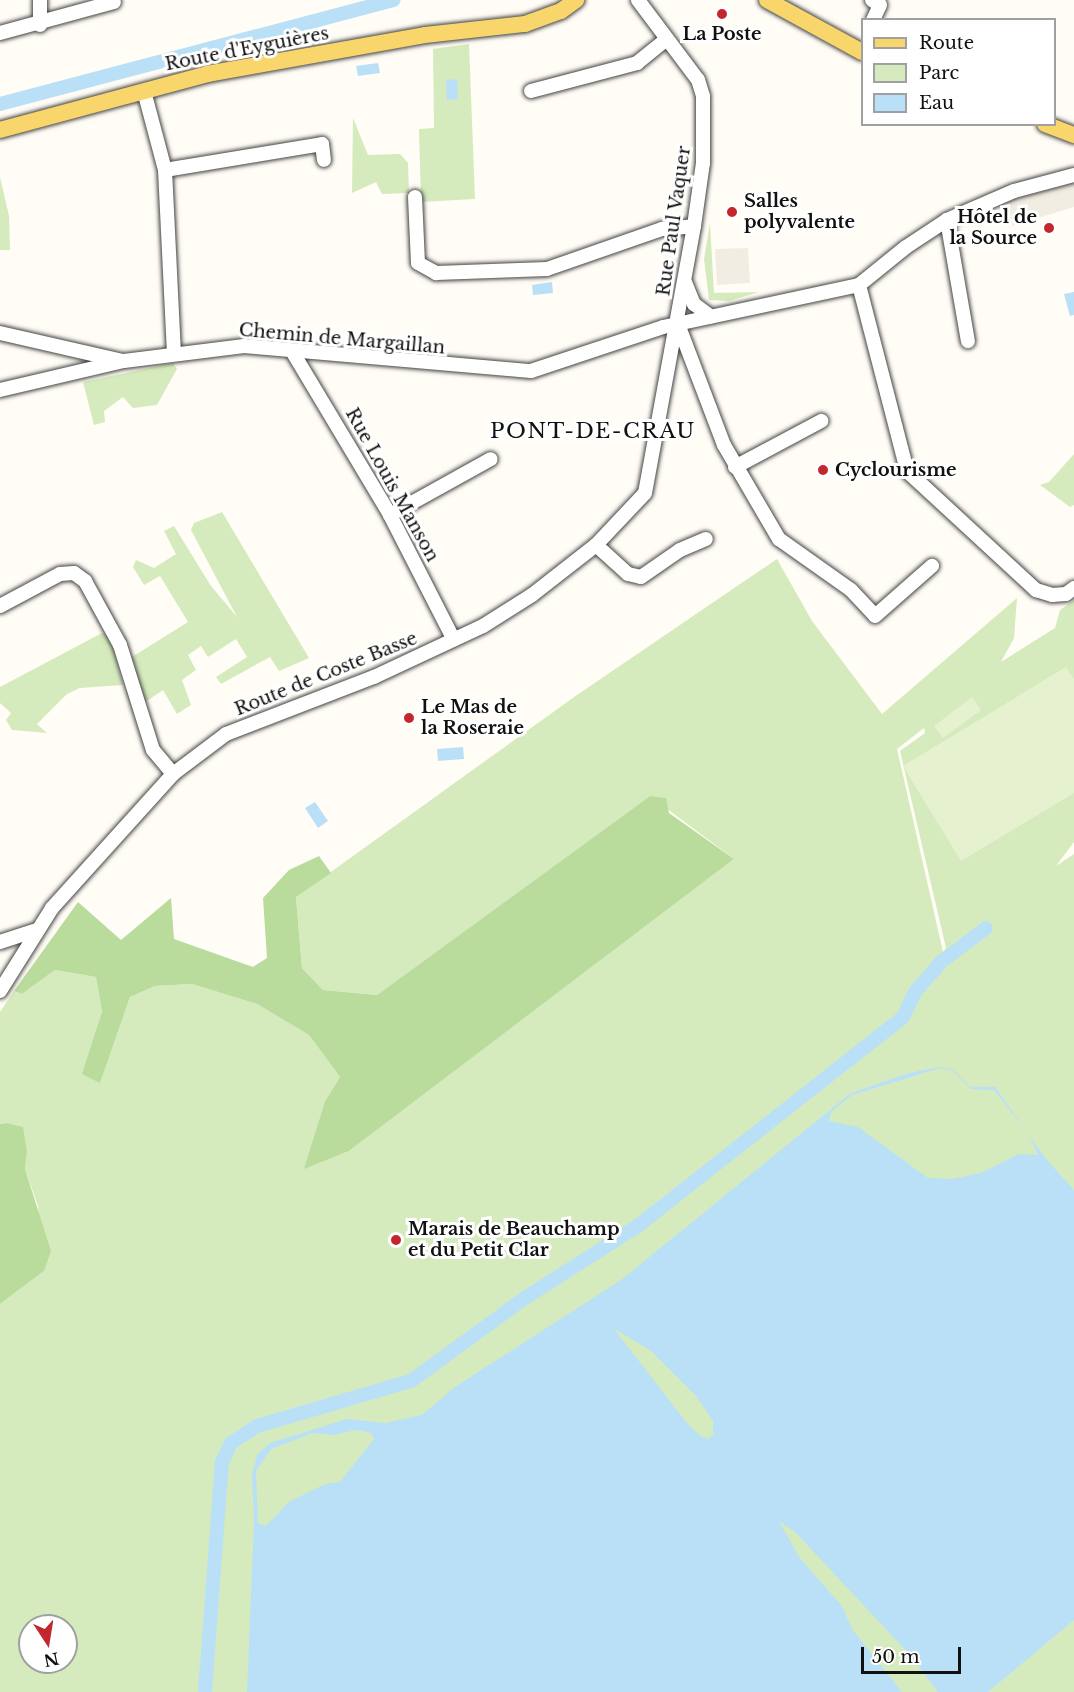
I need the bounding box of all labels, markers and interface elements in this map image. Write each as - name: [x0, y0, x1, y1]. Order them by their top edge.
- marker: La Poste: [715, 7, 729, 21]
- legend: [861, 18, 1056, 126]
- street label: Route d'Eyguières: [163, 23, 331, 75]
- place label: La Poste: [683, 23, 761, 45]
- text: Route: [919, 32, 974, 54]
- text: Parc: [919, 62, 959, 84]
- text: Eau: [919, 92, 954, 114]
- street label: Rue Paul Vaquer: [653, 144, 695, 298]
- place label: Salles polyvalente: [744, 191, 855, 234]
- marker: Salles polyvalente: [725, 205, 739, 219]
- place label: Hôtel de la Source: [949, 207, 1037, 250]
- marker: Hôtel de la Source: [1042, 221, 1056, 235]
- street label: Chemin de Margaillan: [238, 319, 446, 359]
- street label: Rue Louis Manson: [341, 404, 443, 566]
- district label: PONT-DE-CRAU: [490, 418, 696, 444]
- place label: Cyclourisme: [835, 459, 957, 481]
- marker: Cyclourisme: [816, 463, 830, 477]
- street label: Route de Coste Basse: [232, 627, 420, 721]
- place label: Le Mas de la Roseraie: [421, 697, 524, 740]
- marker: Le Mas de la Roseraie: [402, 711, 416, 725]
- place label: Marais de Beauchamp et du Petit Clar: [408, 1219, 619, 1262]
- marker: Marais de Beauchamp et du Petit Clar: [389, 1233, 403, 1247]
- north arrow: [18, 1614, 78, 1674]
- scale bar: [864, 1635, 964, 1673]
- text: 50 m: [872, 1646, 920, 1668]
- text: N: [42, 1648, 61, 1671]

